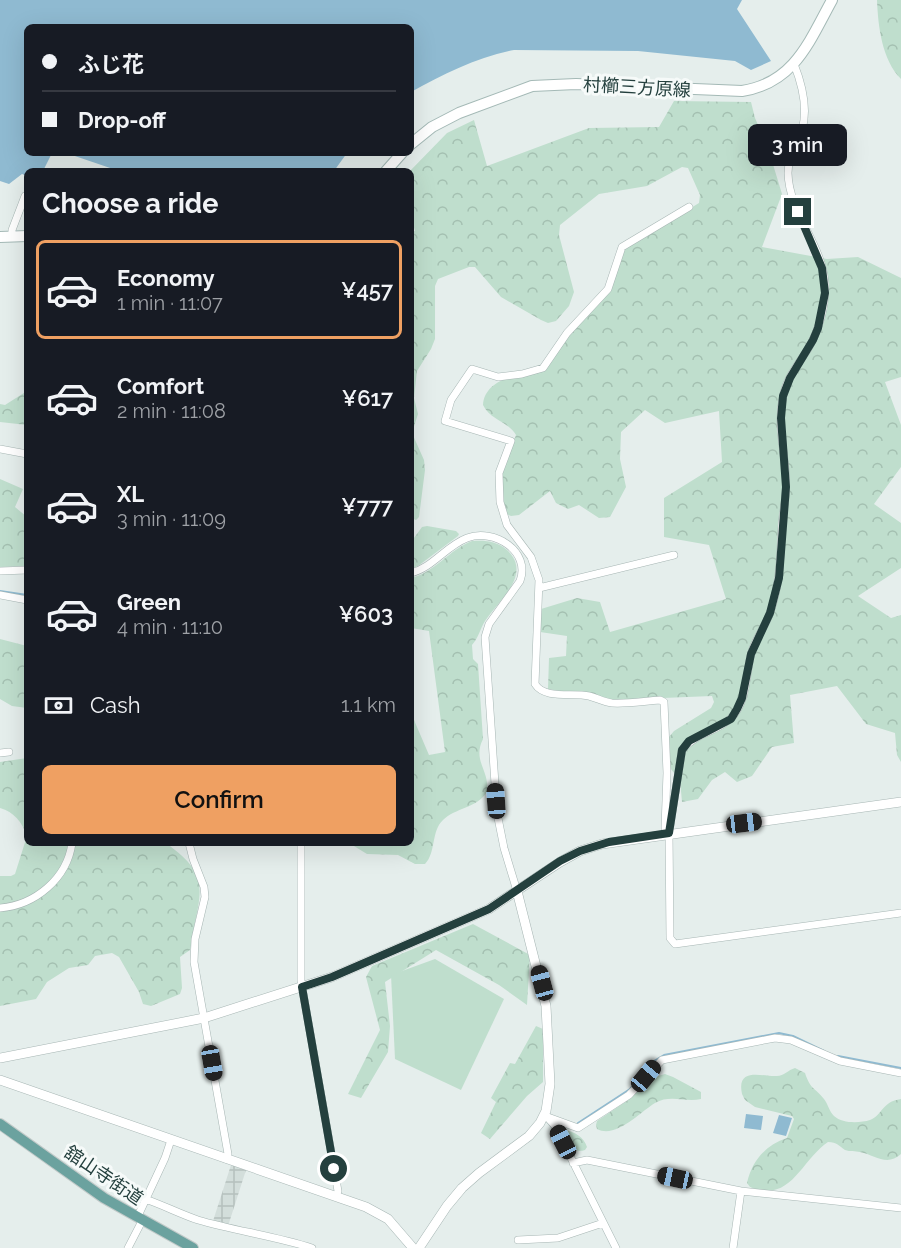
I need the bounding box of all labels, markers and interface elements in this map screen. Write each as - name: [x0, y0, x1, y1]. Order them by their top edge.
- text: ふじ花: [78, 51, 144, 77]
- street label: 村櫛三方原線: [583, 74, 691, 100]
- text: Drop-off: [78, 107, 166, 133]
- callout: 3 min: [748, 125, 848, 167]
- text: 3 min: [772, 133, 823, 157]
- text: Choose a ride: [42, 188, 218, 219]
- route end: [784, 198, 811, 225]
- icon: car: [45, 263, 99, 317]
- text: Economy: [117, 265, 215, 291]
- text: ¥457: [341, 277, 393, 303]
- text: 1 min · 11:07: [117, 291, 223, 315]
- icon: car: [45, 371, 99, 425]
- text: Comfort: [117, 373, 204, 399]
- text: ¥617: [342, 385, 393, 411]
- text: 2 min · 11:08: [117, 399, 226, 423]
- icon: car: [45, 479, 99, 533]
- text: XL: [117, 481, 144, 507]
- text: ¥777: [341, 493, 393, 519]
- text: 3 min · 11:09: [117, 507, 226, 531]
- icon: car: [45, 587, 99, 641]
- text: Green: [117, 589, 181, 615]
- text: ¥603: [339, 601, 393, 627]
- text: 4 min · 11:10: [117, 615, 223, 639]
- icon: cash: [42, 689, 75, 722]
- text: Cash: [90, 692, 141, 718]
- text: 1.1 km: [341, 693, 396, 717]
- button: Confirm: [42, 765, 396, 834]
- car: [486, 782, 506, 820]
- car: [725, 812, 763, 834]
- car: [529, 963, 555, 1003]
- car: [200, 1044, 224, 1082]
- car: [628, 1056, 664, 1096]
- car: [547, 1122, 579, 1162]
- street label: 舘山寺街道: [61, 1141, 147, 1209]
- route start: [320, 1155, 347, 1182]
- car: [656, 1165, 694, 1191]

